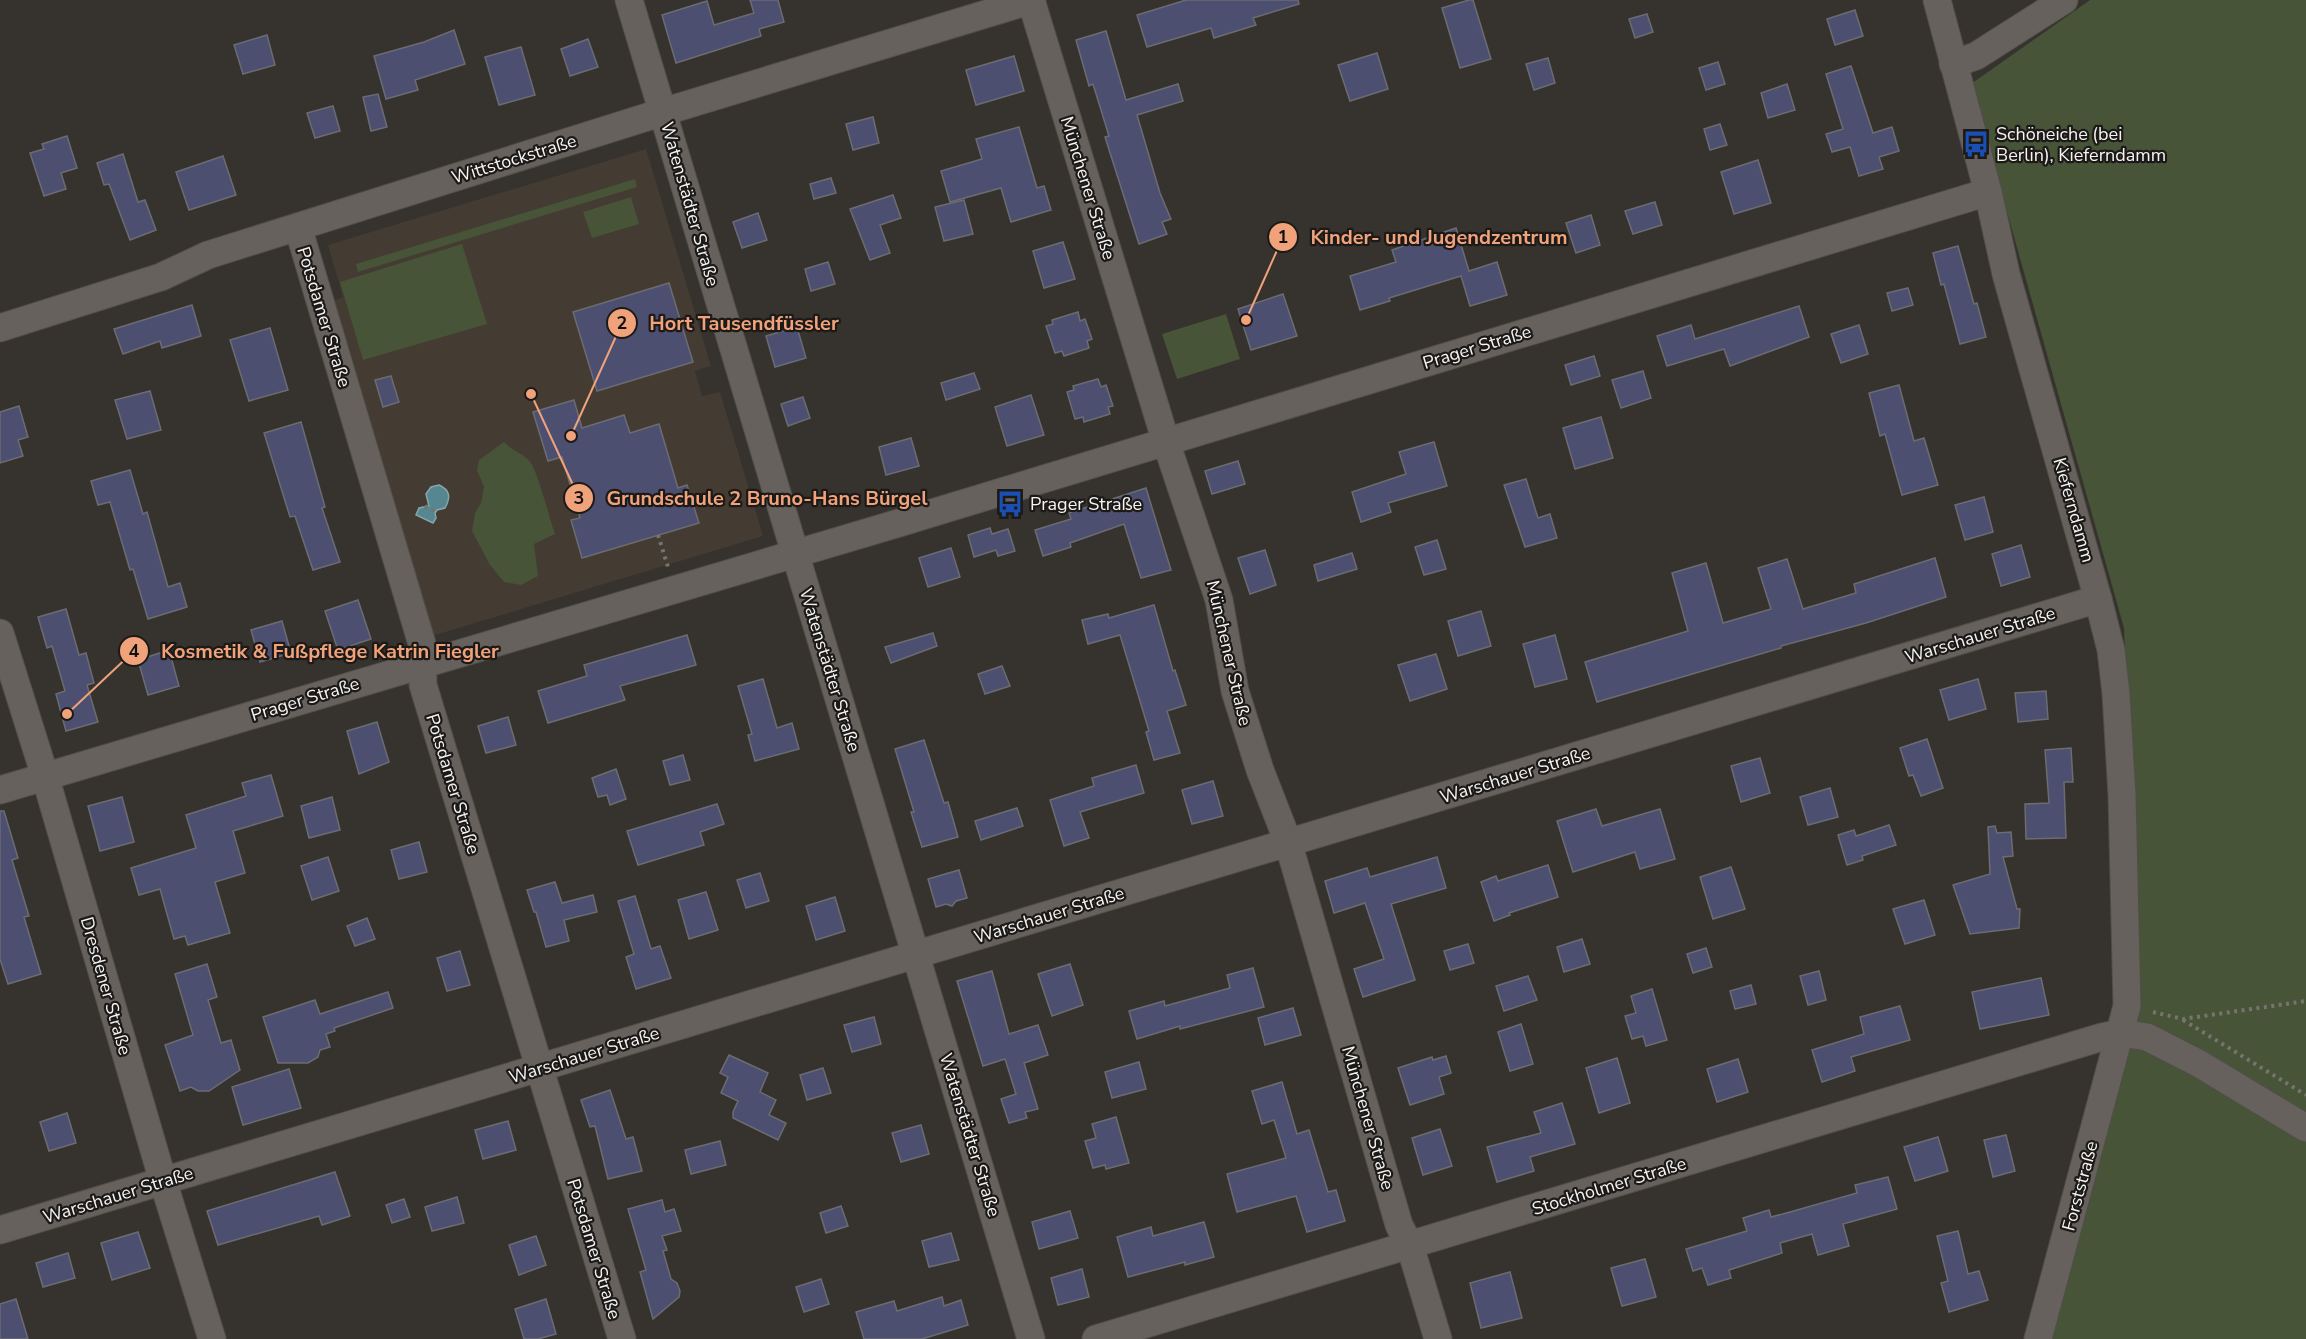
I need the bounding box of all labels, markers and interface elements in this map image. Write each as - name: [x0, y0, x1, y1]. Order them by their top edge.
- street label: Münchener Straße: [1055, 113, 1121, 263]
- street label: Watenstädter Straße: [655, 119, 725, 289]
- place label: Schöneiche (bei Berlin), Kieferndamm: [1996, 122, 2166, 167]
- street label: Wittstockstraße: [448, 129, 580, 189]
- bus stop icon: Schöneiche (bei Berlin), Kieferndamm: [1961, 129, 1991, 159]
- callout: Kinder- und Jugendzentrum: [1268, 218, 1579, 256]
- text: Kinder- und Jugendzentrum: [1311, 224, 1567, 251]
- text: 1: [1278, 225, 1288, 249]
- street label: Potsdamer Straße: [291, 244, 357, 390]
- callout: Hort Tausendfüssler: [607, 304, 851, 342]
- text: Hort Tausendfüssler: [649, 310, 839, 337]
- text: 2: [617, 311, 627, 335]
- street label: Prager Straße: [1420, 319, 1534, 375]
- street label: Kieferndamm: [2048, 455, 2100, 565]
- callout: Grundschule 2 Bruno-Hans Bürgel: [564, 479, 940, 517]
- text: Grundschule 2 Bruno-Hans Bürgel: [606, 485, 928, 512]
- text: 3: [574, 486, 584, 510]
- bus stop icon: Prager Straße: [995, 489, 1025, 519]
- place label: Prager Straße: [1030, 492, 1142, 516]
- street label: Münchener Straße: [1201, 578, 1257, 728]
- street label: Watenstädter Straße: [794, 585, 866, 755]
- street label: Warschauer Straße: [1902, 601, 2058, 669]
- callout: Kosmetik & Fußpflege Katrin Fiegler: [119, 632, 511, 670]
- text: Kosmetik & Fußpflege Katrin Fiegler: [161, 638, 499, 665]
- text: 4: [129, 639, 140, 663]
- street label: Prager Straße: [248, 671, 362, 727]
- street label: Potsdamer Straße: [420, 711, 486, 857]
- street label: Warschauer Straße: [1437, 741, 1593, 809]
- street label: Warschauer Straße: [971, 881, 1127, 949]
- street label: Dresdener Straße: [75, 914, 137, 1058]
- street label: Warschauer Straße: [506, 1021, 662, 1089]
- street label: Münchener Straße: [1336, 1043, 1400, 1193]
- street label: Watenstädter Straße: [934, 1050, 1006, 1220]
- street label: Forststraße: [2056, 1138, 2104, 1234]
- street label: Stockholmer Straße: [1529, 1151, 1689, 1221]
- street label: Warschauer Straße: [40, 1161, 196, 1229]
- street label: Potsdamer Straße: [561, 1176, 627, 1322]

